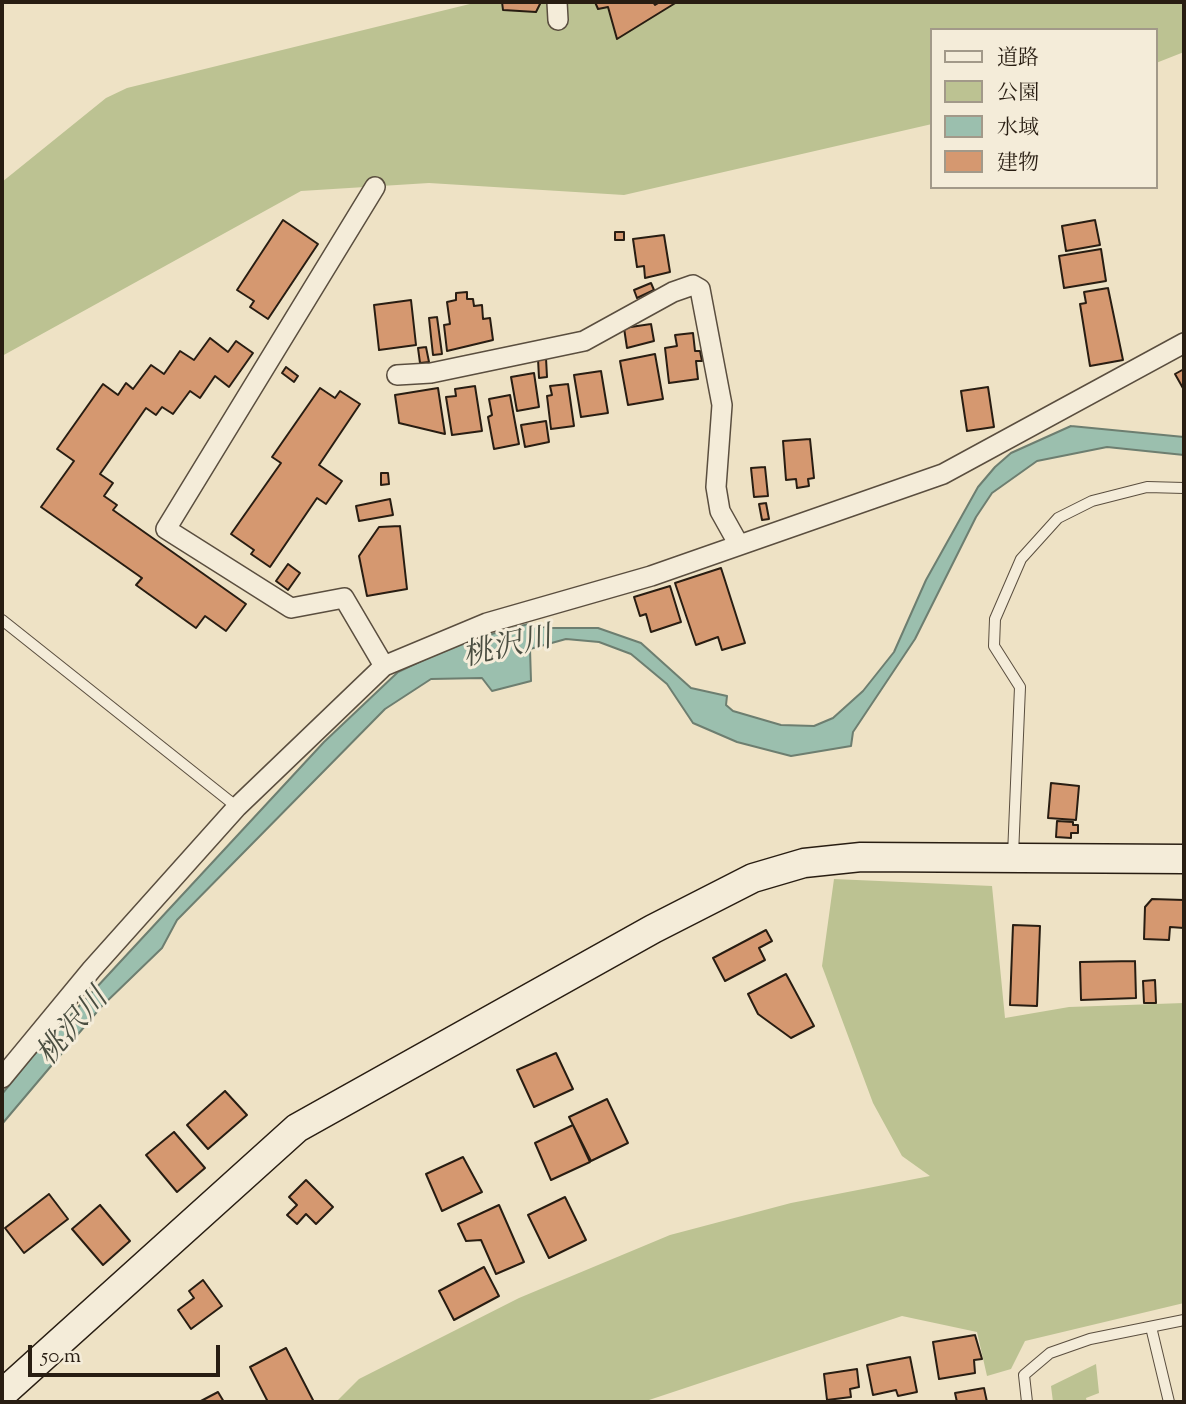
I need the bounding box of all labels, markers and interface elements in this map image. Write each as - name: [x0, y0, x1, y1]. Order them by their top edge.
- legend: [930, 28, 1158, 189]
- text: 道路: [997, 44, 1039, 74]
- text: 公園: [997, 79, 1039, 109]
- text: 水域: [997, 114, 1039, 144]
- text: 建物: [997, 149, 1039, 179]
- water label: 桃沢川: [460, 622, 556, 678]
- water label: 桃沢川: [32, 983, 118, 1075]
- scale bar: [32, 1330, 224, 1374]
- text: 50 m: [41, 1342, 81, 1372]

